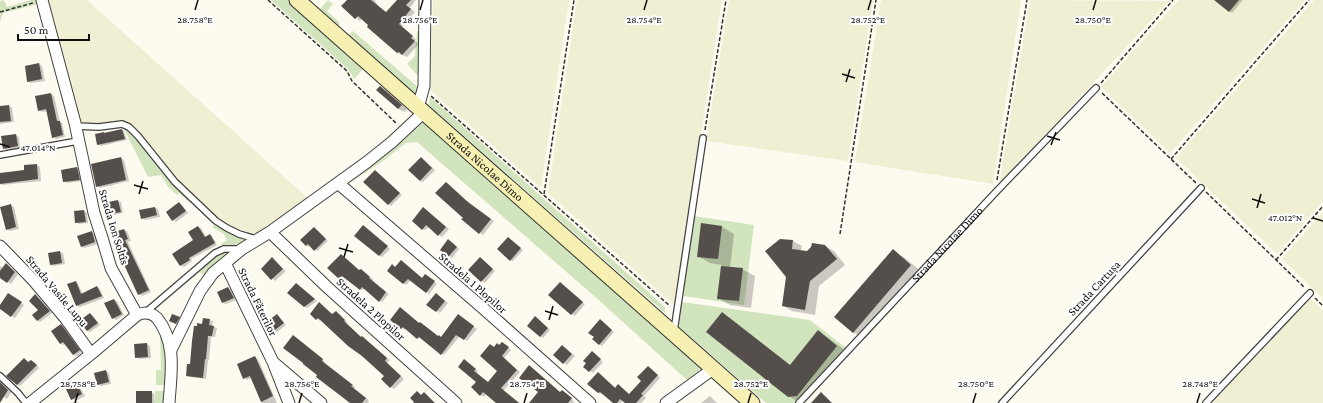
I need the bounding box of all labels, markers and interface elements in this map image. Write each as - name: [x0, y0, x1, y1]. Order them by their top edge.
- text: 28.758°E: [177, 14, 213, 25]
- text: 28.756°E: [403, 14, 438, 25]
- text: 28.754°E: [626, 14, 662, 25]
- text: 28.752°E: [851, 14, 886, 25]
- text: 28.750°E: [1075, 14, 1112, 25]
- scale bar: [18, 16, 89, 42]
- text: 50 m: [24, 23, 49, 37]
- street label: Strada Nicolae Dimo: [443, 129, 526, 204]
- text: 47.014°N: [20, 142, 56, 153]
- street label: Strada Ion Soltîs: [96, 188, 132, 267]
- street label: Strada Nicolae Dimo: [908, 204, 986, 285]
- text: 47.012°N: [1268, 212, 1303, 223]
- street label: Stradela 1 Plopilor: [436, 250, 511, 317]
- street label: Strada Vasile Lupu: [23, 253, 91, 330]
- street label: Strada Cartușa: [1065, 257, 1124, 319]
- street label: Strada Făterilor: [235, 265, 281, 339]
- street label: Stradela 2 Plopilor: [334, 274, 409, 344]
- text: 28.758°E: [60, 378, 96, 389]
- text: 28.756°E: [285, 378, 320, 389]
- text: 28.754°E: [509, 378, 545, 389]
- text: 28.752°E: [734, 378, 769, 389]
- text: 28.750°E: [958, 378, 995, 389]
- text: 28.748°E: [1182, 378, 1218, 389]

